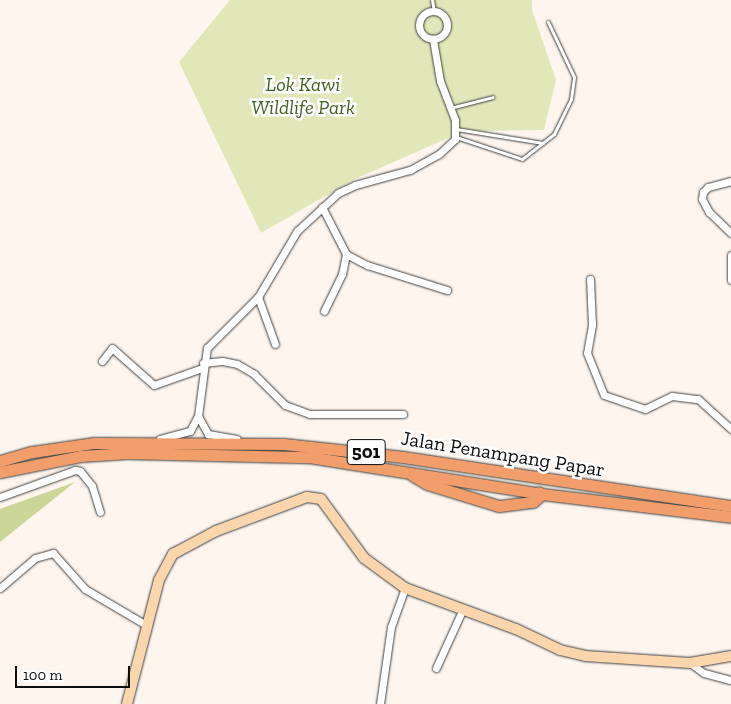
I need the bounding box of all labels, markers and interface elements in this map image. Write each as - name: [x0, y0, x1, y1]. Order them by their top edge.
- park label: Lok Kawi Wildlife Park: [251, 73, 355, 120]
- street label: Jalan Penampang Papar: [400, 426, 606, 482]
- road number: 501: [346, 436, 386, 468]
- scale bar: [18, 656, 132, 688]
- text: 100 m: [23, 666, 62, 684]

